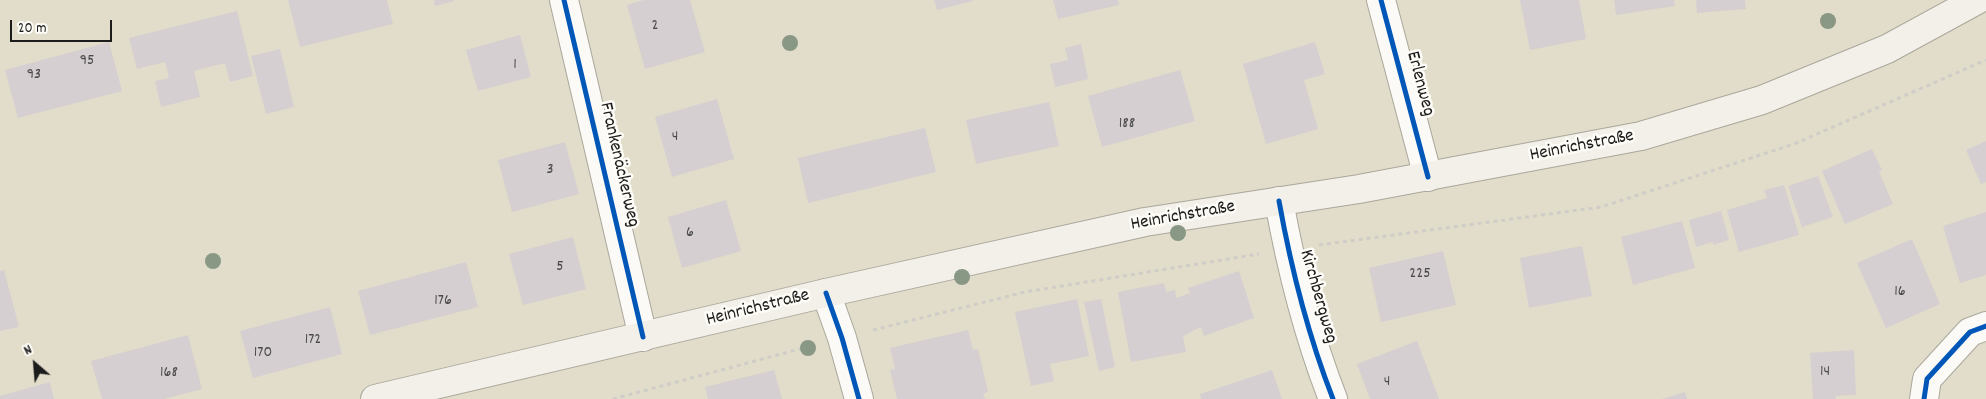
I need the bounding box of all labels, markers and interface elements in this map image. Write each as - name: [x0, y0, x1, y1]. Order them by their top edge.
- scale bar: [12, 10, 115, 42]
- house number: 2: [652, 17, 658, 37]
- text: 20 m: [18, 18, 46, 40]
- street label: Erlenweg: [1399, 49, 1439, 119]
- house number: 95: [80, 52, 94, 72]
- house number: 1: [513, 56, 517, 76]
- house number: 93: [27, 66, 41, 86]
- street label: Frankenäckerweg: [593, 100, 643, 230]
- house number: 188: [1119, 115, 1135, 135]
- street label: Heinrichstraße: [1528, 126, 1636, 168]
- house number: 4: [672, 128, 678, 148]
- house number: 3: [546, 161, 554, 181]
- street label: Heinrichstraße: [1129, 197, 1237, 237]
- house number: 6: [686, 224, 694, 244]
- street label: Kirchbergweg: [1293, 247, 1341, 347]
- house number: 5: [556, 258, 564, 278]
- house number: 225: [1409, 265, 1431, 285]
- house number: 16: [1894, 283, 1906, 303]
- street label: Heinrichstraße: [704, 285, 812, 333]
- house number: 176: [434, 292, 452, 312]
- house number: 172: [305, 331, 321, 351]
- north arrow: [10, 339, 60, 389]
- text: N: [21, 340, 36, 361]
- house number: 170: [254, 344, 272, 364]
- house number: 14: [1820, 363, 1830, 383]
- house number: 168: [160, 364, 178, 384]
- house number: 4: [1384, 373, 1390, 393]

